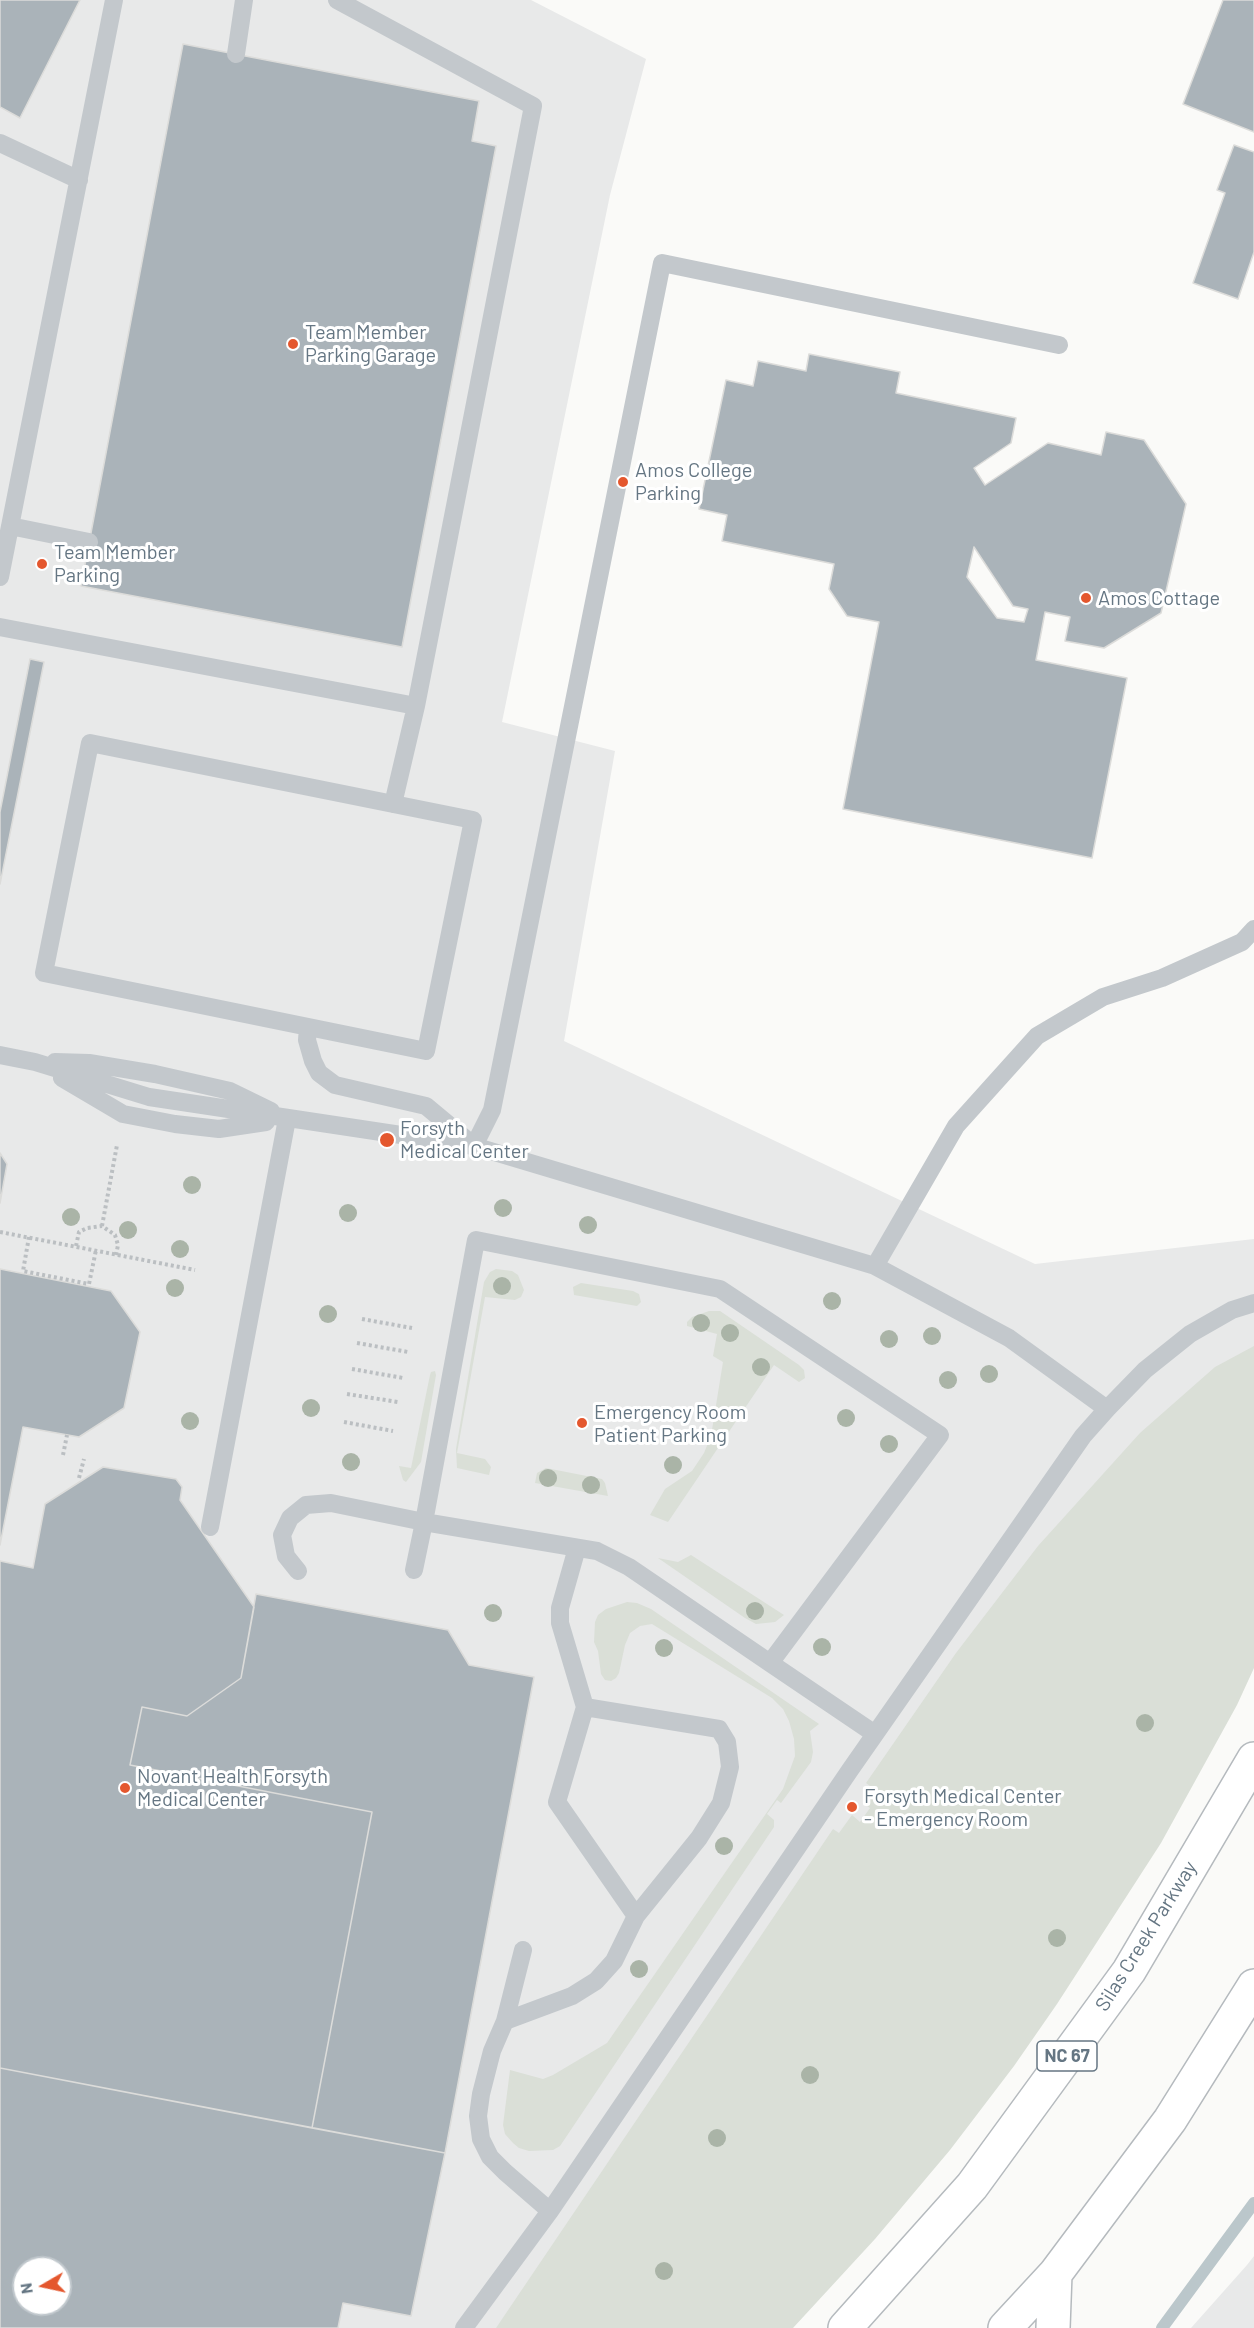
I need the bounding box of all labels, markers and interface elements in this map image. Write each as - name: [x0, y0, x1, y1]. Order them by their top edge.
- place label: Team Member Parking Garage: [305, 320, 436, 367]
- marker: Team Member Parking Garage: [286, 337, 300, 351]
- place label: Amos College Parking: [635, 458, 752, 505]
- marker: Amos College Parking: [616, 475, 630, 489]
- place label: Team Member Parking: [54, 540, 175, 587]
- marker: Team Member Parking: [35, 557, 49, 571]
- place label: Amos Cottage: [1098, 586, 1220, 610]
- marker: Amos Cottage: [1079, 591, 1093, 605]
- place label: Forsyth Medical Center: [400, 1116, 529, 1163]
- marker: Forsyth Medical Center: [378, 1131, 396, 1149]
- place label: Emergency Room Patient Parking: [594, 1400, 746, 1447]
- marker: Emergency Room Patient Parking: [575, 1416, 589, 1430]
- place label: Novant Health Forsyth Medical Center: [137, 1764, 328, 1811]
- marker: Novant Health Forsyth Medical Center: [118, 1781, 132, 1795]
- place label: Forsyth Medical Center - Emergency Room: [864, 1784, 1062, 1831]
- marker: Forsyth Medical Center - Emergency Room: [845, 1800, 859, 1814]
- street label: Silas Creek Parkway: [1090, 1856, 1202, 2016]
- road number: NC 67: [1037, 2041, 1097, 2071]
- north arrow: [12, 2256, 72, 2316]
- text: N: [15, 2282, 36, 2295]

